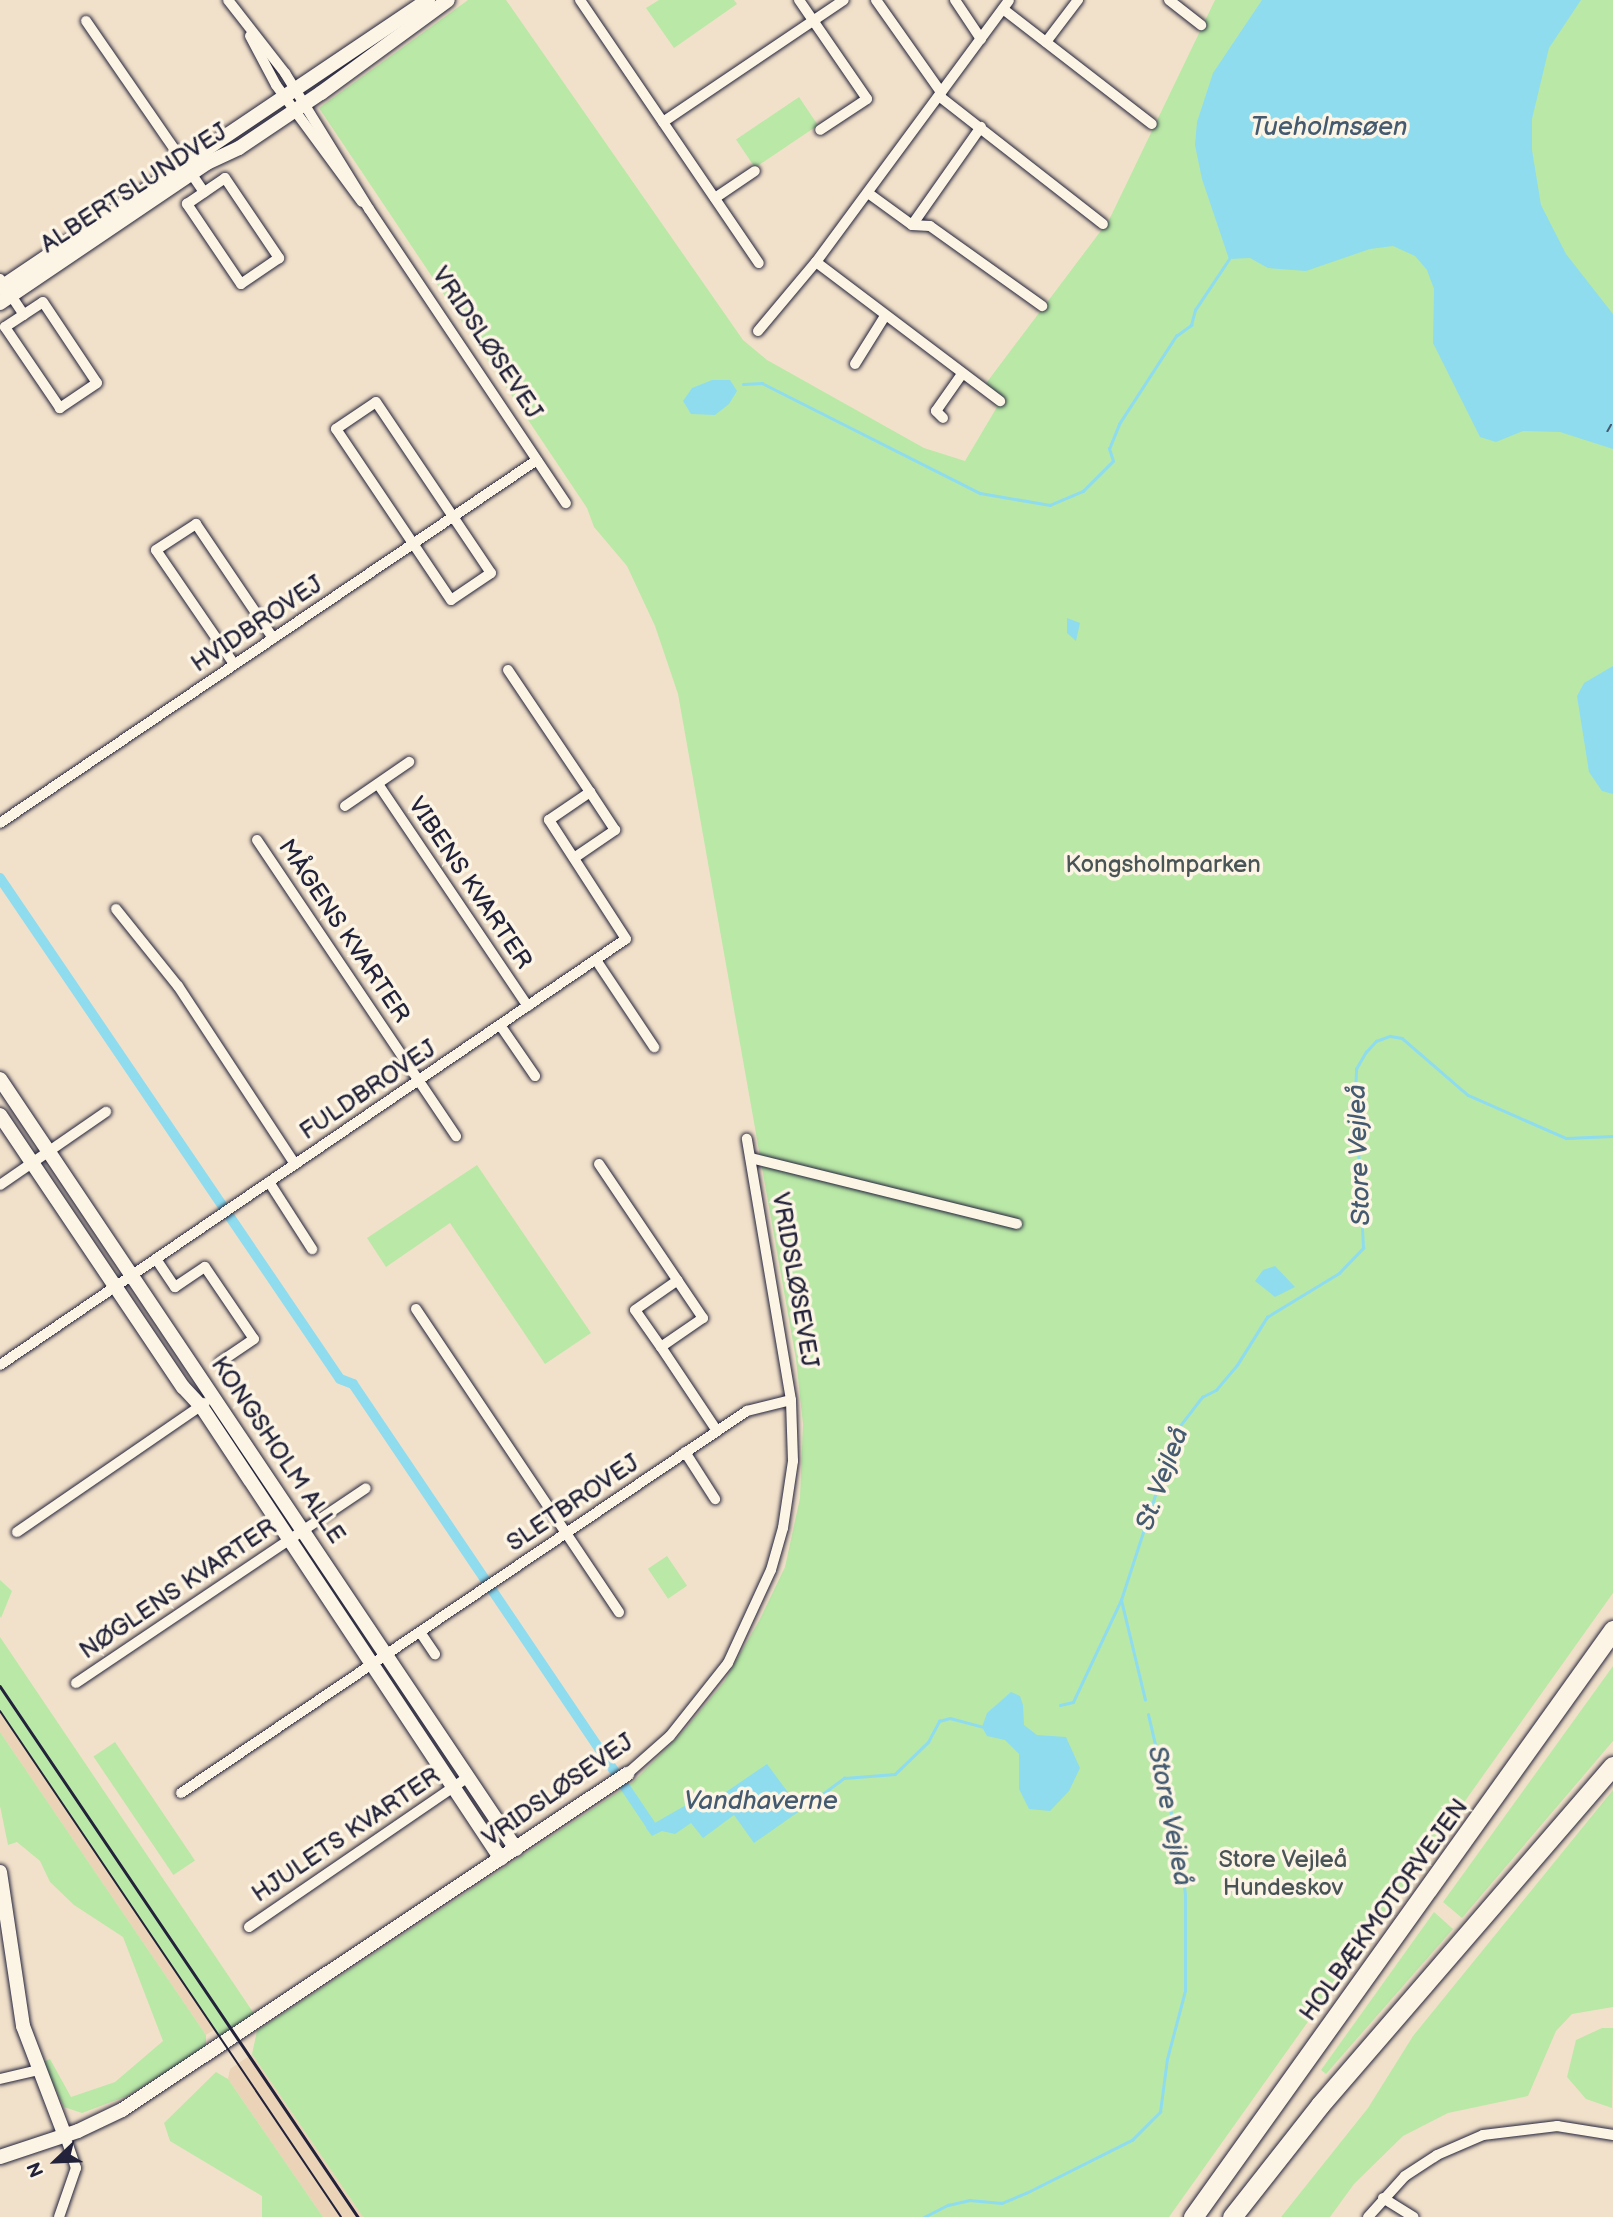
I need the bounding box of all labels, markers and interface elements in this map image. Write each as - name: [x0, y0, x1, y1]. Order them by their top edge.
- water label: Tueholmsøen: [1250, 112, 1408, 144]
- street label: ALBERTSLUNDVEJ: [35, 117, 233, 259]
- street label: VRIDSLØSEVEJ: [426, 262, 548, 424]
- street label: HVIDBROVEJ: [186, 569, 328, 679]
- street label: VIBENS KVARTER: [402, 792, 538, 974]
- street label: MÅGENS KVARTER: [272, 834, 416, 1028]
- park label: Kongsholmparken: [1065, 851, 1261, 879]
- street label: FULDBROVEJ: [294, 1034, 442, 1146]
- water label: Store Vejleå: [1342, 1083, 1378, 1227]
- street label: VRIDSLØSEVEJ: [765, 1190, 825, 1370]
- street label: KONGSHOLM ALLE: [205, 1351, 351, 1549]
- water label: St. Vejleå: [1130, 1423, 1196, 1535]
- street label: SLETBROVEJ: [501, 1448, 645, 1558]
- street label: NØGLENS KVARTER: [74, 1513, 282, 1665]
- street label: VRIDSLØSEVEJ: [477, 1727, 639, 1853]
- water label: Store Vejleå: [1140, 1743, 1198, 1889]
- street label: HJULETS KVARTER: [247, 1761, 445, 1909]
- water label: Vandhaverne: [684, 1786, 838, 1818]
- street label: HOLBÆKMOTORVEJEN: [1294, 1793, 1474, 2027]
- park label: Store Vejleå Hundeskov: [1218, 1846, 1348, 1902]
- north arrow: [21, 2126, 91, 2196]
- text: N: [23, 2158, 50, 2180]

